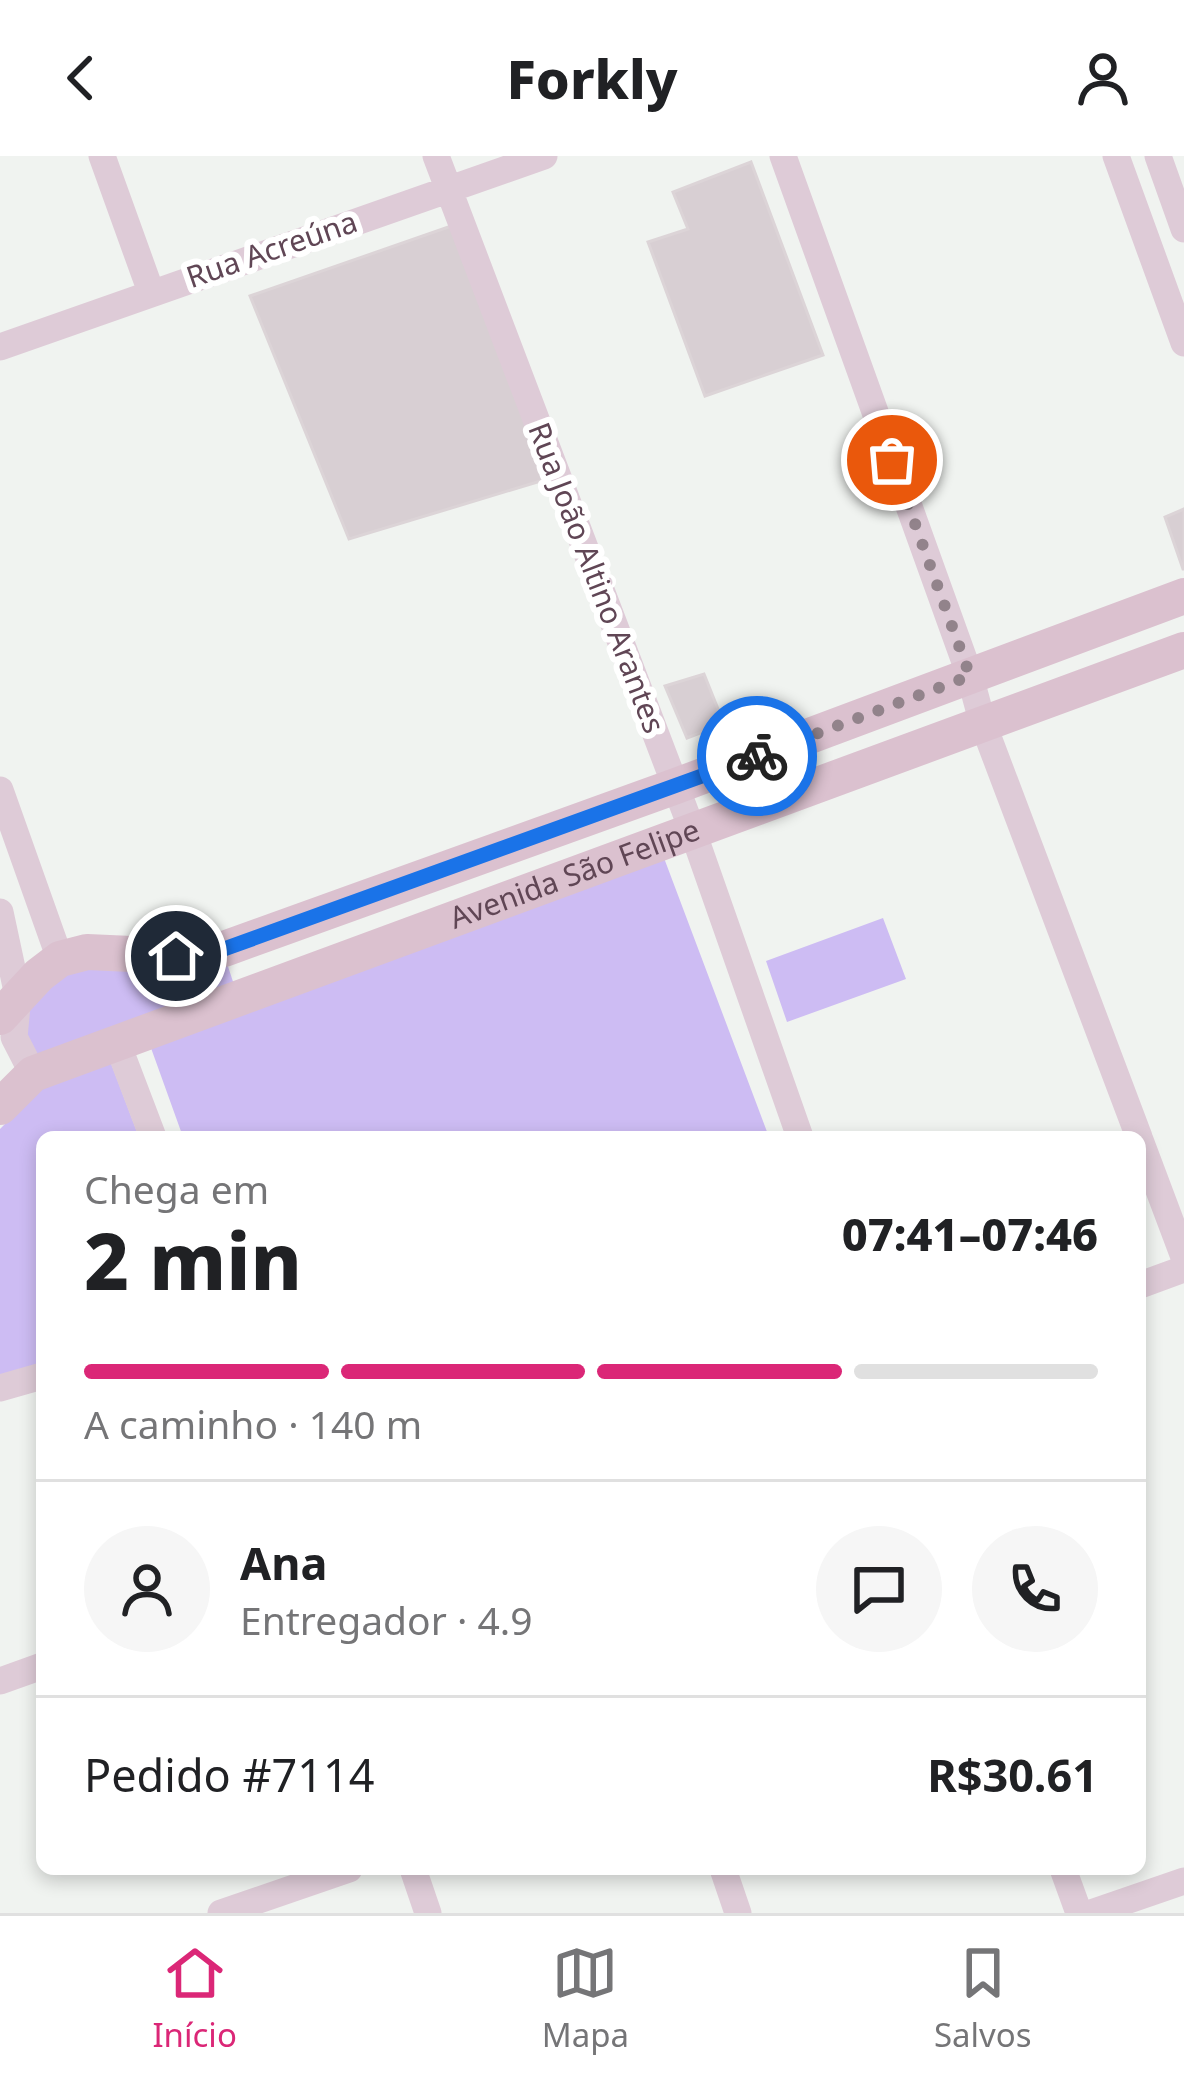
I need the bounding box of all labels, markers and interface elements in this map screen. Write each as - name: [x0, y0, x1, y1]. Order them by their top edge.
- text: Forkly: [506, 41, 678, 115]
- icon: back: [48, 45, 114, 111]
- icon: person: [1070, 45, 1136, 111]
- street label: Rua Acreúna: [181, 200, 362, 297]
- pin: [841, 409, 943, 511]
- street label: Rua João Altino Arantes: [519, 416, 676, 739]
- icon: bag: [859, 427, 925, 493]
- courier: [697, 696, 817, 816]
- icon: bike: [724, 723, 790, 789]
- street label: Avenida São Felipe: [444, 808, 705, 938]
- pin: [125, 905, 227, 1007]
- icon: home: [143, 923, 209, 989]
- text: Chega em: [84, 1162, 269, 1215]
- text: 07:41–07:46: [842, 1203, 1098, 1264]
- text: 2 min: [84, 1207, 302, 1313]
- text: A caminho · 140 m: [84, 1397, 422, 1450]
- button: person: [84, 1526, 210, 1652]
- button: chat: [816, 1526, 942, 1652]
- button: phone: [972, 1526, 1098, 1652]
- text: Ana: [240, 1532, 327, 1593]
- text: Entregador · 4.9: [240, 1593, 533, 1646]
- text: Pedido #7114: [84, 1744, 375, 1805]
- text: R$30.61: [927, 1744, 1098, 1805]
- tab: Início: [152, 1940, 237, 2057]
- tab: Mapa: [542, 1940, 629, 2057]
- tab: Salvos: [934, 1940, 1032, 2057]

